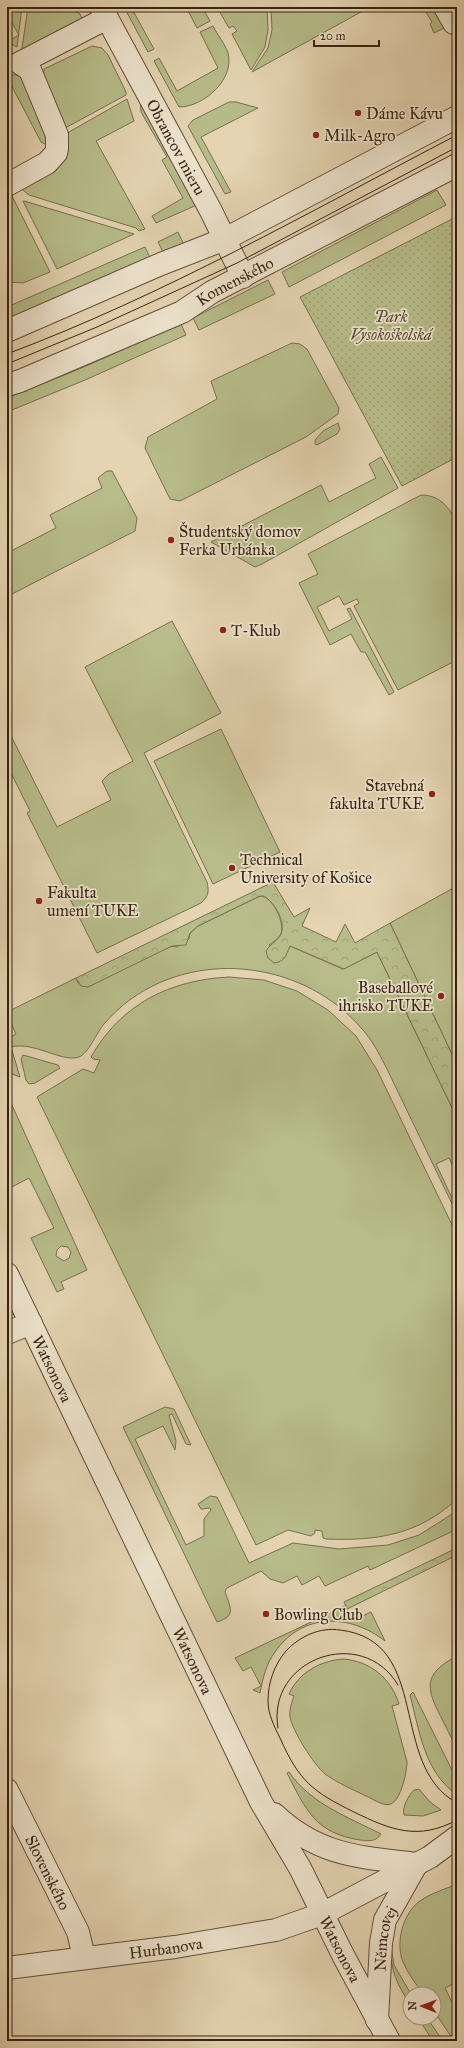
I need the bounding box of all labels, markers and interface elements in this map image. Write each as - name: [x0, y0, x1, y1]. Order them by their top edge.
- scale bar: [314, 22, 379, 48]
- text: 20 m: [320, 29, 346, 43]
- street label: Obrancov mieru: [142, 96, 210, 199]
- place label: Dáme Kávu: [366, 104, 444, 123]
- marker: Dáme Kávu: [353, 108, 363, 118]
- place label: Milk-Agro: [324, 126, 396, 146]
- marker: Milk-Agro: [311, 130, 321, 140]
- street label: Komenského: [193, 253, 277, 310]
- park label: Park Vysokoškolská: [350, 307, 434, 344]
- place label: Študentský domov Ferka Urbánka: [179, 521, 302, 559]
- marker: Študentský domov Ferka Urbánka: [166, 535, 176, 545]
- place label: T-Klub: [231, 621, 281, 640]
- marker: T-Klub: [218, 625, 228, 635]
- place label: Stavebná fakulta TUKE: [329, 776, 424, 813]
- marker: Stavebná fakulta TUKE: [427, 789, 437, 799]
- place label: Technical University of Košice: [240, 850, 372, 887]
- marker: Technical University of Košice: [227, 863, 237, 873]
- place label: Fakulta umení TUKE: [47, 883, 139, 920]
- marker: Fakulta umení TUKE: [34, 896, 44, 906]
- place label: Baseballové ihrisko TUKE: [338, 978, 433, 1015]
- marker: Baseballové ihrisko TUKE: [436, 991, 446, 1001]
- street label: Watsonova: [28, 1332, 76, 1406]
- place label: Bowling Club: [274, 1605, 363, 1625]
- marker: Bowling Club: [261, 1609, 271, 1619]
- street label: Watsonova: [168, 1624, 217, 1698]
- street label: Slovenského: [21, 1832, 74, 1913]
- street label: Němcovej: [371, 1903, 401, 1972]
- street label: Watsonova: [315, 1913, 365, 1986]
- street label: Hurbanova: [128, 1934, 204, 1963]
- north arrow: [402, 1986, 442, 2026]
- text: N: [406, 2000, 419, 2011]

